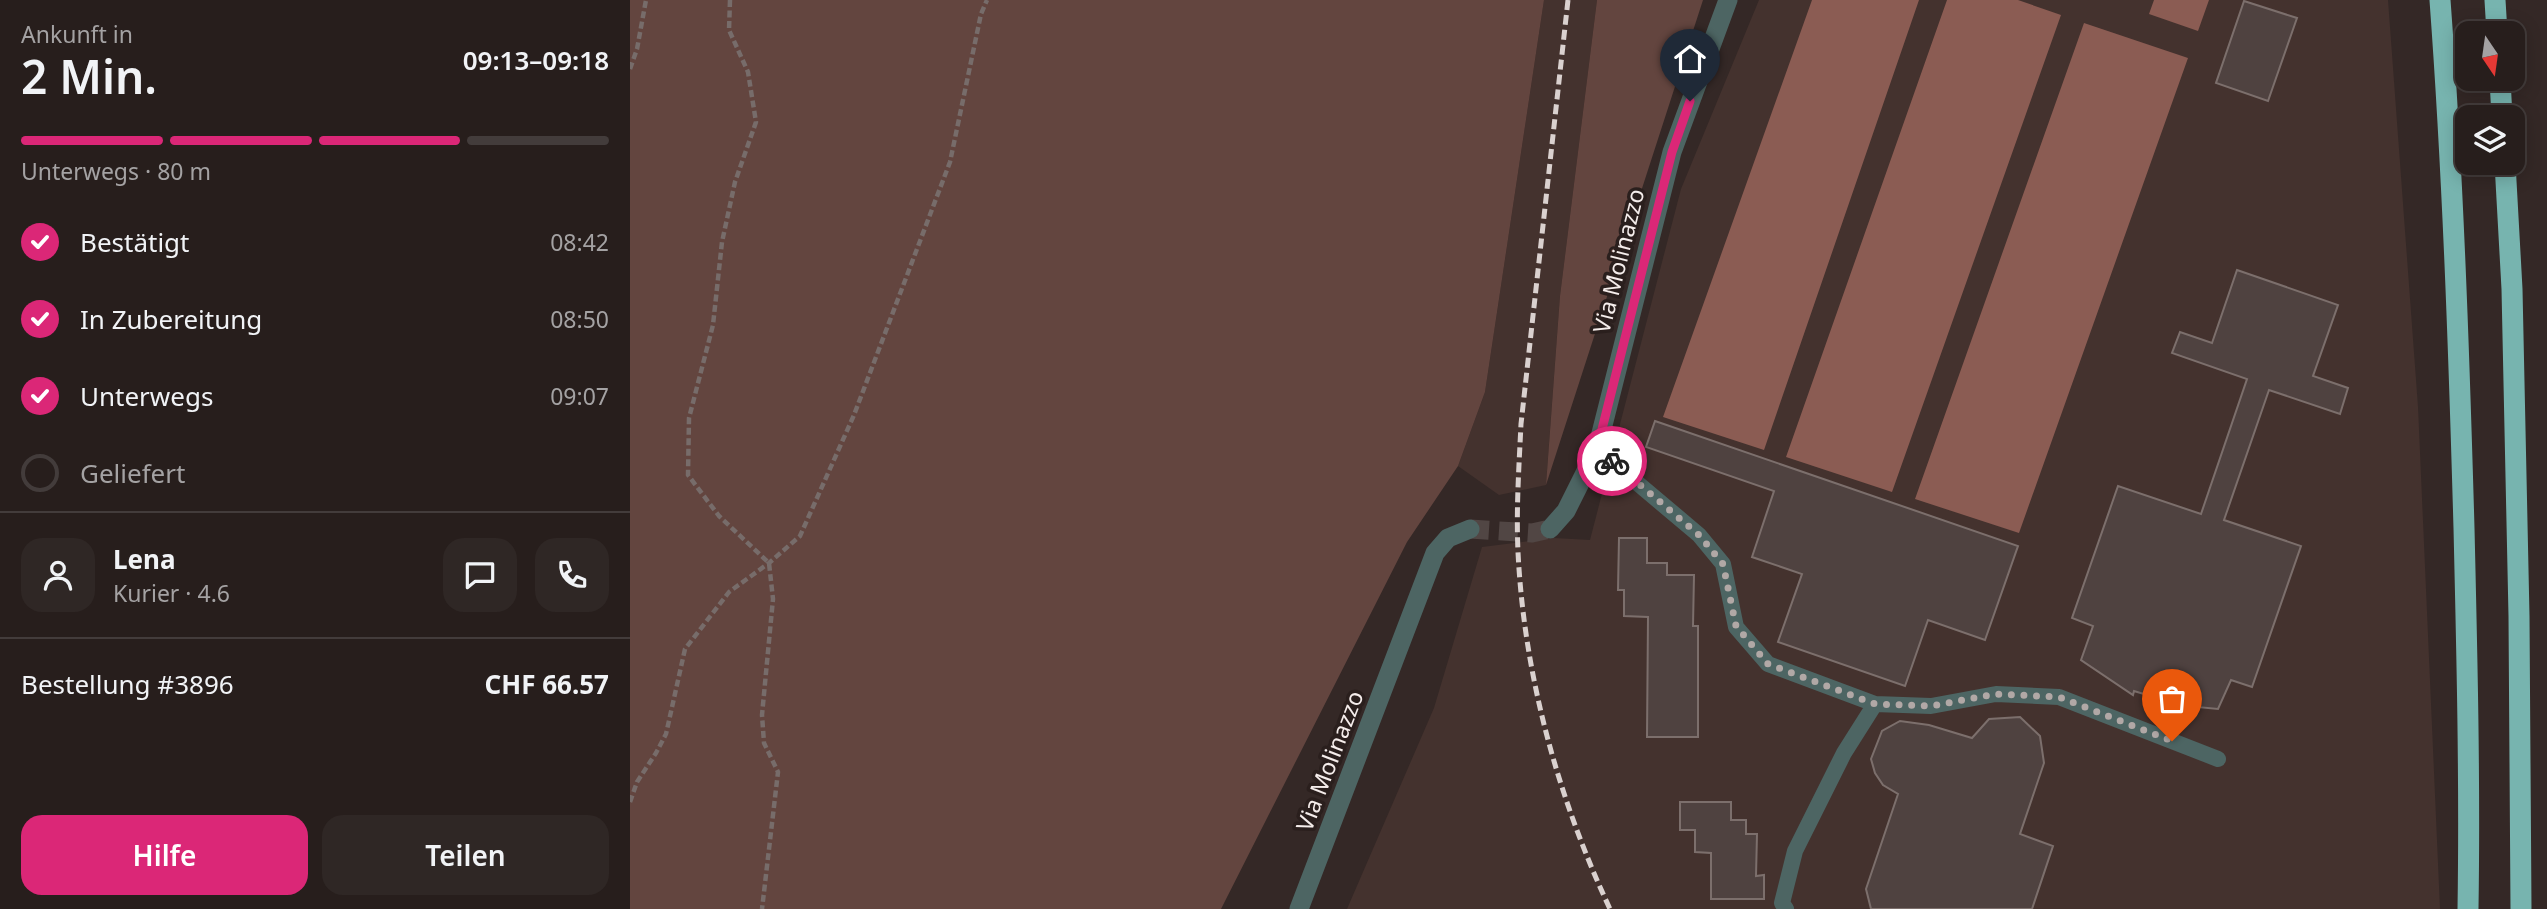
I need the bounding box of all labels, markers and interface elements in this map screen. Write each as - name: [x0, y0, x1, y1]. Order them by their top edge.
- text: Ankunft in: [21, 18, 133, 50]
- north arrow: [2455, 21, 2525, 91]
- map controls: [2455, 21, 2525, 175]
- pin: [1660, 29, 1720, 101]
- icon: home: [1671, 40, 1709, 78]
- text: 09:13–09:18: [463, 42, 609, 78]
- text: 2 Min.: [21, 45, 157, 107]
- button: layers: [2455, 105, 2525, 175]
- text: Unterwegs · 80 m: [21, 155, 211, 187]
- street label: Via Molinazzo: [1585, 185, 1651, 336]
- icon: check: [21, 223, 59, 261]
- text: Bestätigt: [80, 224, 189, 260]
- text: 08:42: [550, 226, 609, 258]
- icon: check: [21, 300, 59, 338]
- text: In Zubereitung: [80, 301, 262, 337]
- text: 08:50: [550, 303, 609, 335]
- icon: check: [21, 377, 59, 415]
- text: Unterwegs: [80, 378, 213, 414]
- text: 09:07: [550, 380, 609, 412]
- courier: [1577, 426, 1647, 496]
- icon: bike: [1593, 442, 1631, 480]
- text: Geliefert: [80, 455, 185, 491]
- button: person: [21, 538, 95, 612]
- button: chat: [443, 538, 517, 612]
- button: phone: [535, 538, 609, 612]
- text: Lena: [113, 541, 176, 577]
- text: Kurier · 4.6: [113, 577, 230, 609]
- text: Bestellung #3896: [21, 666, 234, 702]
- text: CHF 66.57: [485, 666, 609, 702]
- pin: [2142, 669, 2202, 741]
- icon: bag: [2153, 680, 2191, 718]
- street label: Via Molinazzo: [1288, 686, 1371, 835]
- button: Hilfe: [21, 815, 308, 895]
- button: Teilen: [322, 815, 609, 895]

